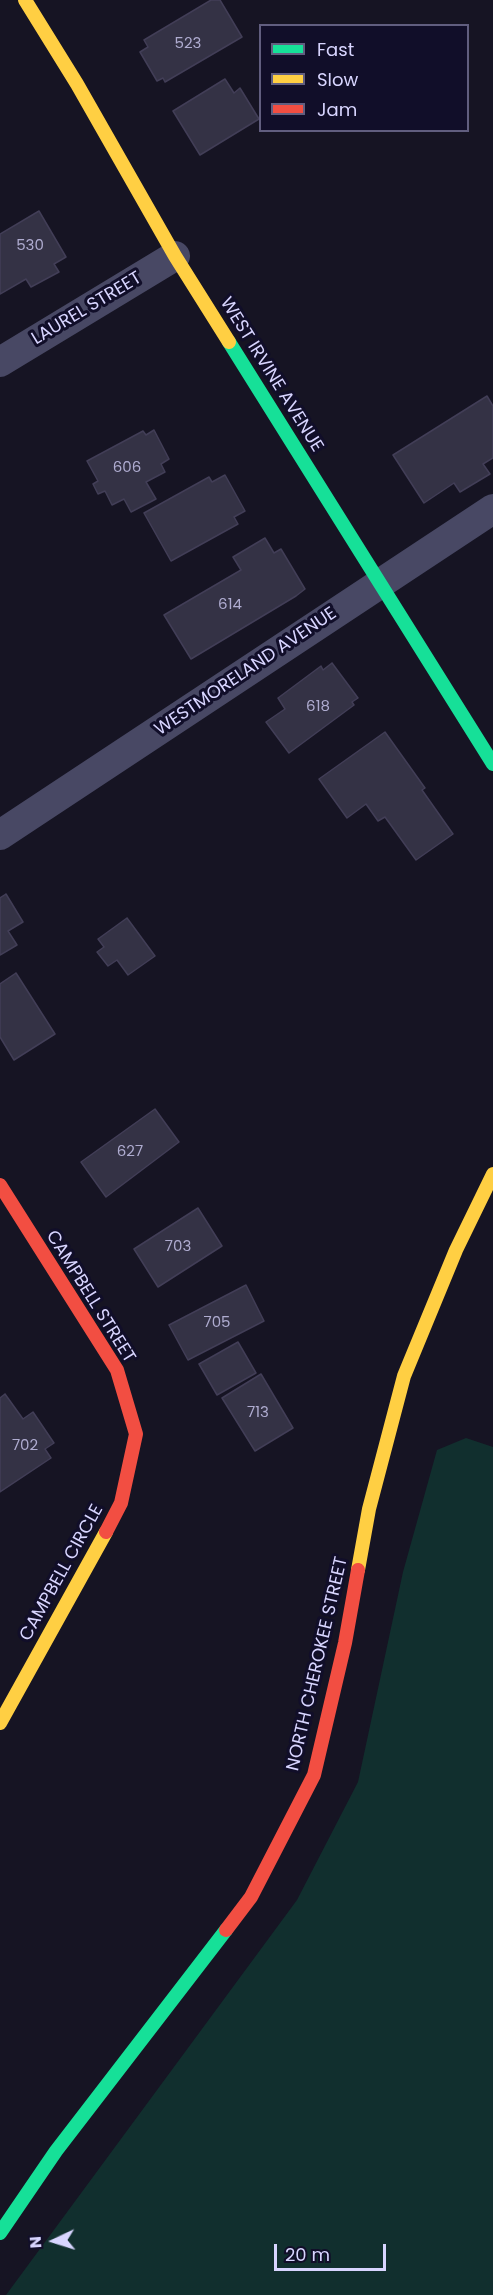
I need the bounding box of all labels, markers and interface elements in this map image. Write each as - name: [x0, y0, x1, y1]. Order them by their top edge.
- legend: [259, 24, 469, 132]
- house number: 523: [175, 35, 201, 53]
- text: Fast: [317, 37, 354, 62]
- text: Slow: [317, 67, 358, 92]
- text: Jam: [317, 97, 357, 122]
- house number: 530: [16, 237, 44, 255]
- street label: LAUREL STREET: [28, 268, 146, 350]
- street label: WEST IRVINE AVENUE: [215, 294, 327, 456]
- house number: 606: [113, 459, 141, 477]
- house number: 614: [218, 596, 242, 614]
- street label: WESTMORELAND AVENUE: [151, 603, 341, 741]
- house number: 618: [306, 698, 330, 716]
- house number: 627: [117, 1143, 143, 1161]
- street label: CAMPBELL STREET: [41, 1227, 139, 1367]
- house number: 703: [165, 1238, 191, 1256]
- house number: 705: [203, 1314, 231, 1332]
- house number: 713: [247, 1404, 269, 1422]
- house number: 702: [12, 1437, 38, 1455]
- street label: CAMPBELL CIRCLE: [16, 1501, 108, 1645]
- street label: NORTH CHEROKEE STREET: [283, 1555, 353, 1773]
- north arrow: [24, 2211, 84, 2271]
- scale bar: [277, 2232, 390, 2270]
- text: N: [24, 2235, 47, 2249]
- text: 20 m: [285, 2242, 330, 2267]

